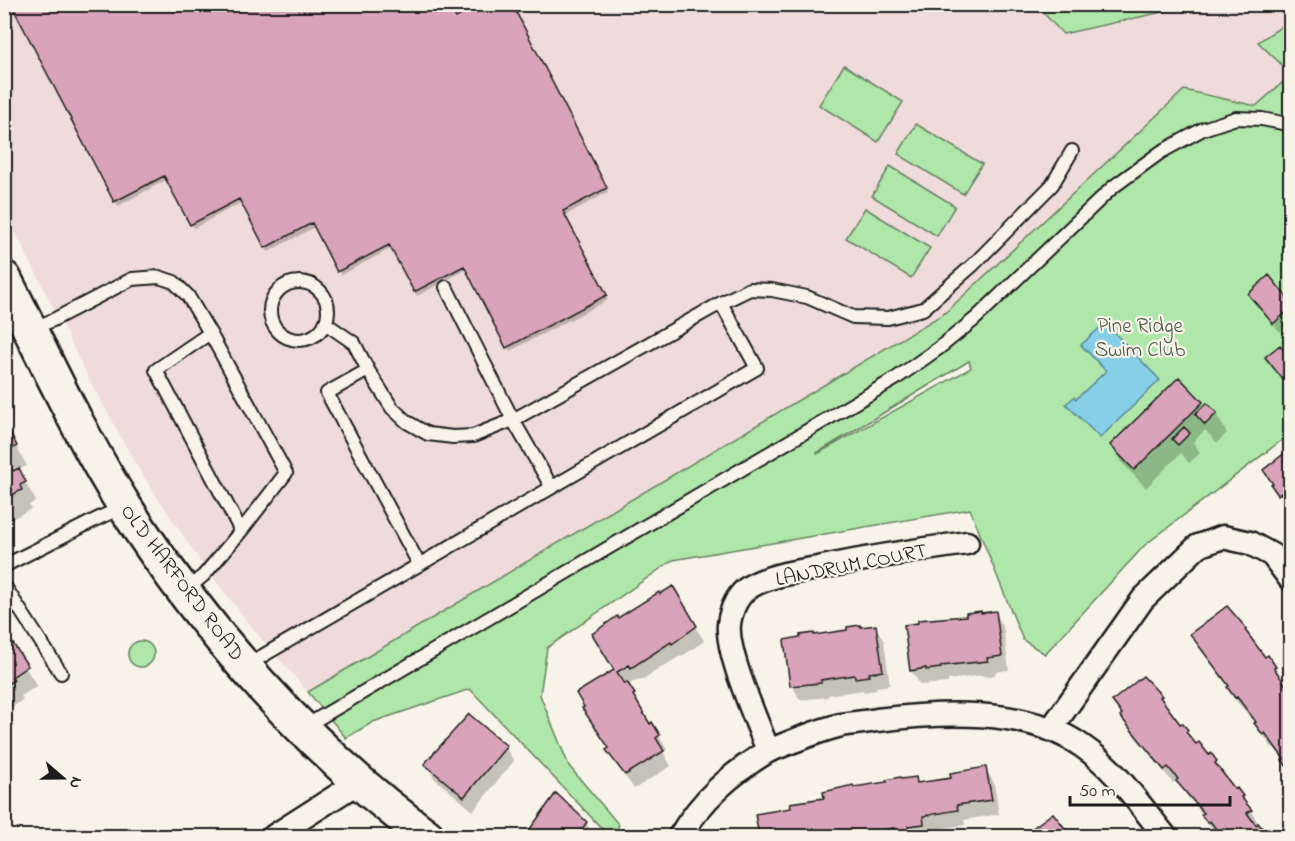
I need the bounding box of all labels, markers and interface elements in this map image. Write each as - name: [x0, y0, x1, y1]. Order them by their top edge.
- park label: Pine Ridge Swim Club: [1095, 312, 1185, 366]
- street label: OLD HARFORD ROAD: [112, 498, 250, 668]
- street label: LANDRUM COURT: [773, 537, 930, 595]
- north arrow: [33, 748, 93, 808]
- scale bar: [1070, 769, 1230, 807]
- text: N: [62, 773, 88, 792]
- text: 50 m: [1079, 779, 1116, 805]

